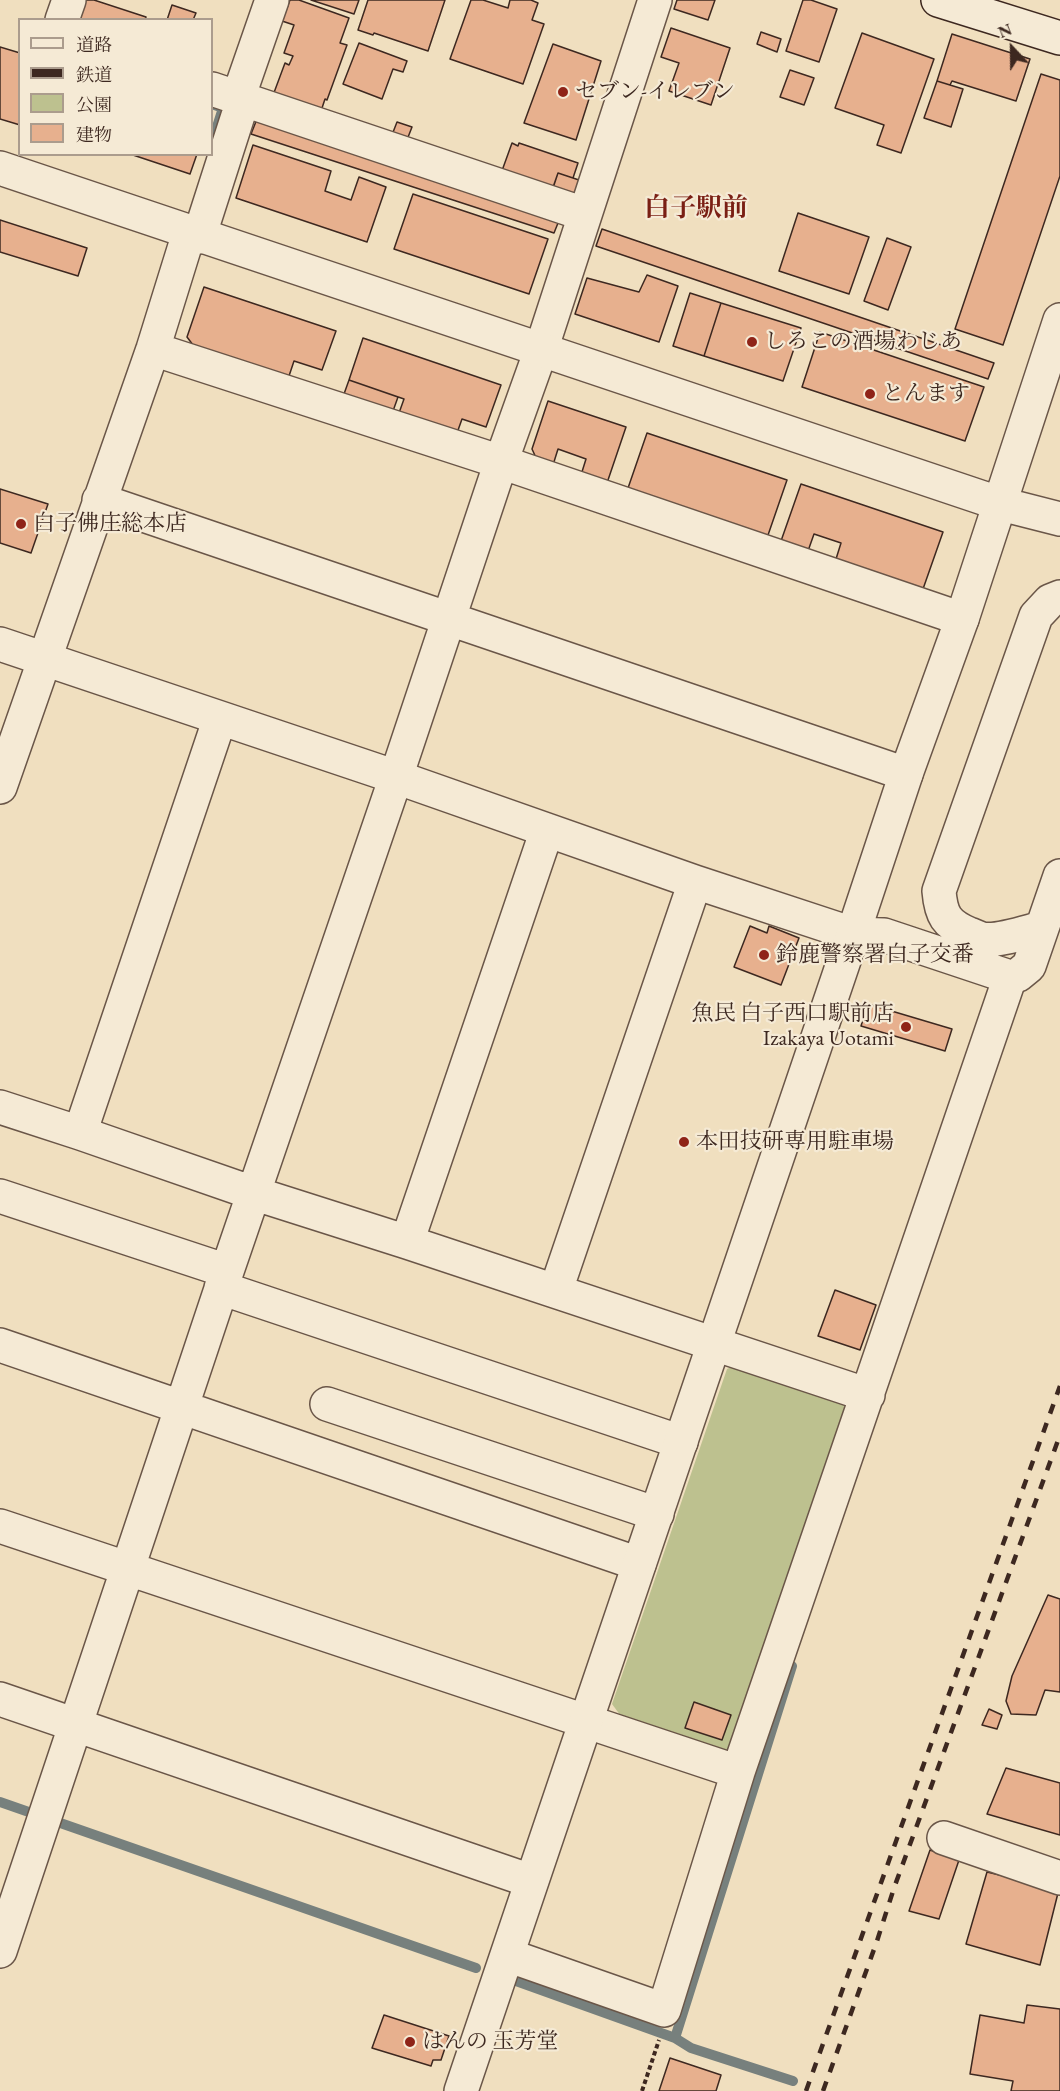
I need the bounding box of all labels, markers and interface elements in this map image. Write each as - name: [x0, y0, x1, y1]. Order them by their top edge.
- legend: [18, 18, 213, 156]
- north arrow: [982, 18, 1042, 78]
- text: N: [995, 19, 1015, 43]
- text: 道路: [76, 33, 112, 56]
- text: 鉄道: [76, 63, 112, 86]
- place label: セブン-イレブン: [575, 79, 735, 105]
- marker: セブン-イレブン: [556, 85, 570, 99]
- text: 公園: [76, 93, 112, 116]
- text: 建物: [76, 123, 112, 146]
- district label: 白子駅前: [644, 193, 748, 225]
- place label: しろこの酒場わじあ: [764, 329, 962, 355]
- marker: しろこの酒場わじあ: [745, 335, 759, 349]
- place label: とんます: [882, 381, 970, 407]
- marker: とんます: [863, 387, 877, 401]
- place label: 白子佛庄総本店: [33, 511, 187, 537]
- marker: 白子佛庄総本店: [14, 517, 28, 531]
- place label: 鈴鹿警察署白子交番: [776, 942, 974, 968]
- marker: 鈴鹿警察署白子交番: [757, 948, 771, 962]
- place label: 魚民 白子西口駅前店 Izakaya Uotami: [692, 1001, 894, 1052]
- marker: 魚民 白子西口駅前店 Izakaya Uotami: [899, 1020, 913, 1034]
- place label: 本田技研専用駐車場: [696, 1129, 894, 1155]
- marker: 本田技研専用駐車場: [677, 1135, 691, 1149]
- place label: はんの 玉芳堂: [422, 2029, 558, 2055]
- marker: はんの 玉芳堂: [403, 2035, 417, 2049]

